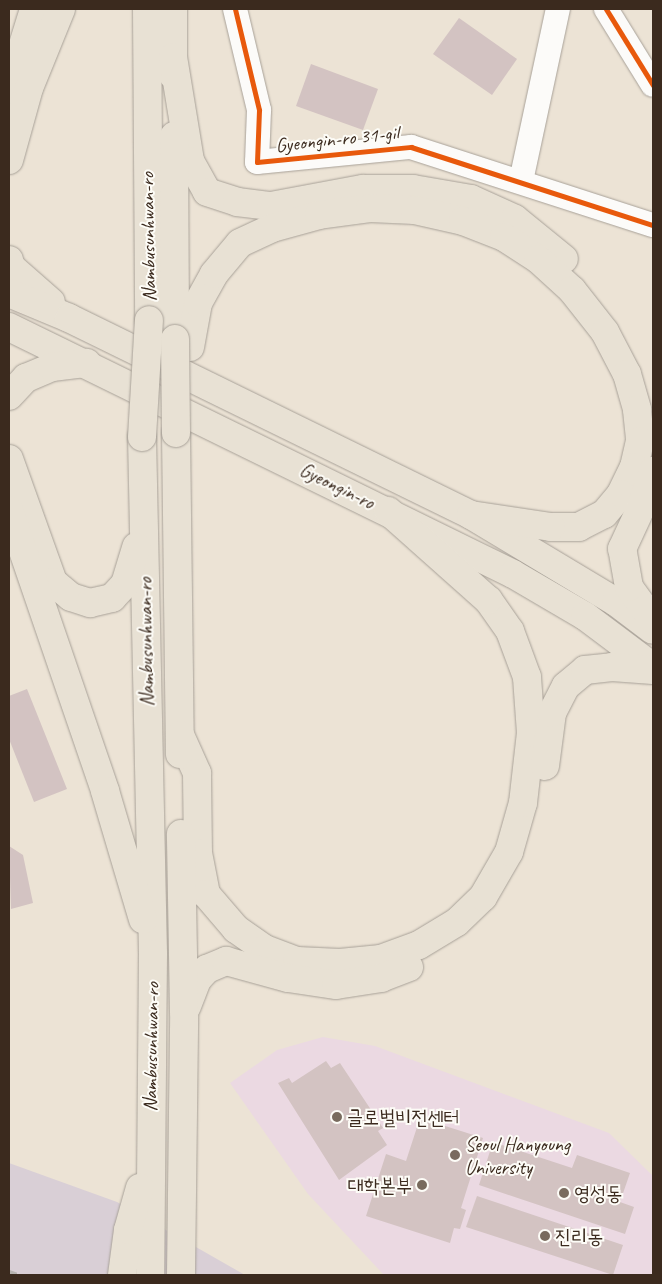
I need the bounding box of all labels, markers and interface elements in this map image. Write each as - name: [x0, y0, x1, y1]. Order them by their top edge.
- street label: Gyeongin-ro 31-gil: [274, 121, 400, 157]
- street label: Nambusunhwan-ro: [135, 172, 161, 302]
- street label: Gyeongin-ro: [296, 458, 378, 514]
- street label: Nambusunhwan-ro: [133, 577, 159, 707]
- street label: Nambusunhwan-ro: [138, 982, 164, 1112]
- place label: 글로벌비전센터: [347, 1105, 460, 1129]
- marker: 글로벌비전센터: [331, 1111, 343, 1123]
- place label: Seoul Hanyoung University: [465, 1132, 570, 1179]
- marker: Seoul Hanyoung University: [449, 1149, 461, 1161]
- place label: 대학본부: [348, 1173, 412, 1197]
- marker: 대학본부: [416, 1179, 428, 1191]
- place label: 영성동: [574, 1181, 622, 1205]
- marker: 영성동: [558, 1187, 570, 1199]
- place label: 진리동: [555, 1224, 603, 1248]
- marker: 진리동: [539, 1230, 551, 1242]

